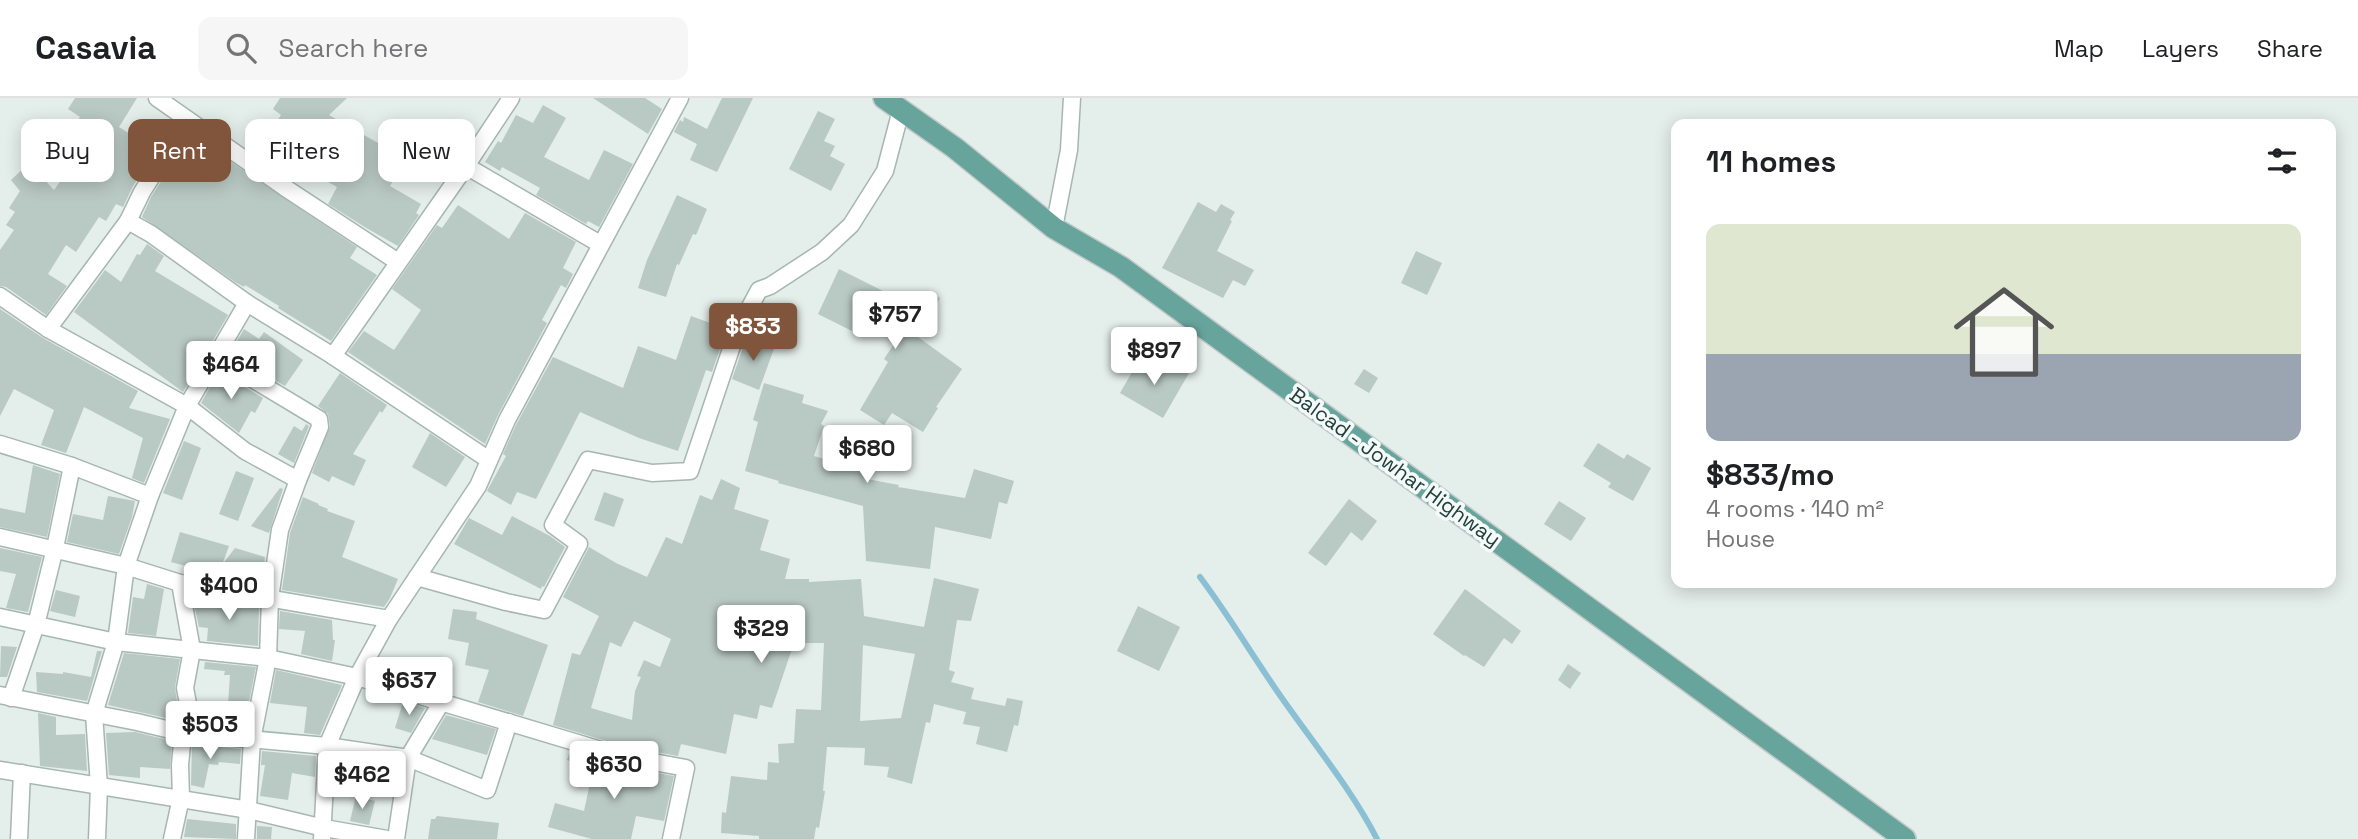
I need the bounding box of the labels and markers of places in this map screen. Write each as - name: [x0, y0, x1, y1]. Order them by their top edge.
- pin: $757: [854, 292, 936, 351]
- pin: $833: [712, 303, 794, 363]
- pin: $897: [1113, 328, 1195, 387]
- pin: $464: [190, 342, 272, 401]
- pin: $680: [826, 426, 908, 485]
- pin: $400: [188, 562, 270, 622]
- pin: $329: [720, 606, 802, 665]
- pin: $637: [368, 658, 450, 717]
- pin: $503: [169, 702, 251, 761]
- pin: $630: [573, 742, 655, 801]
- pin: $462: [321, 752, 403, 811]

